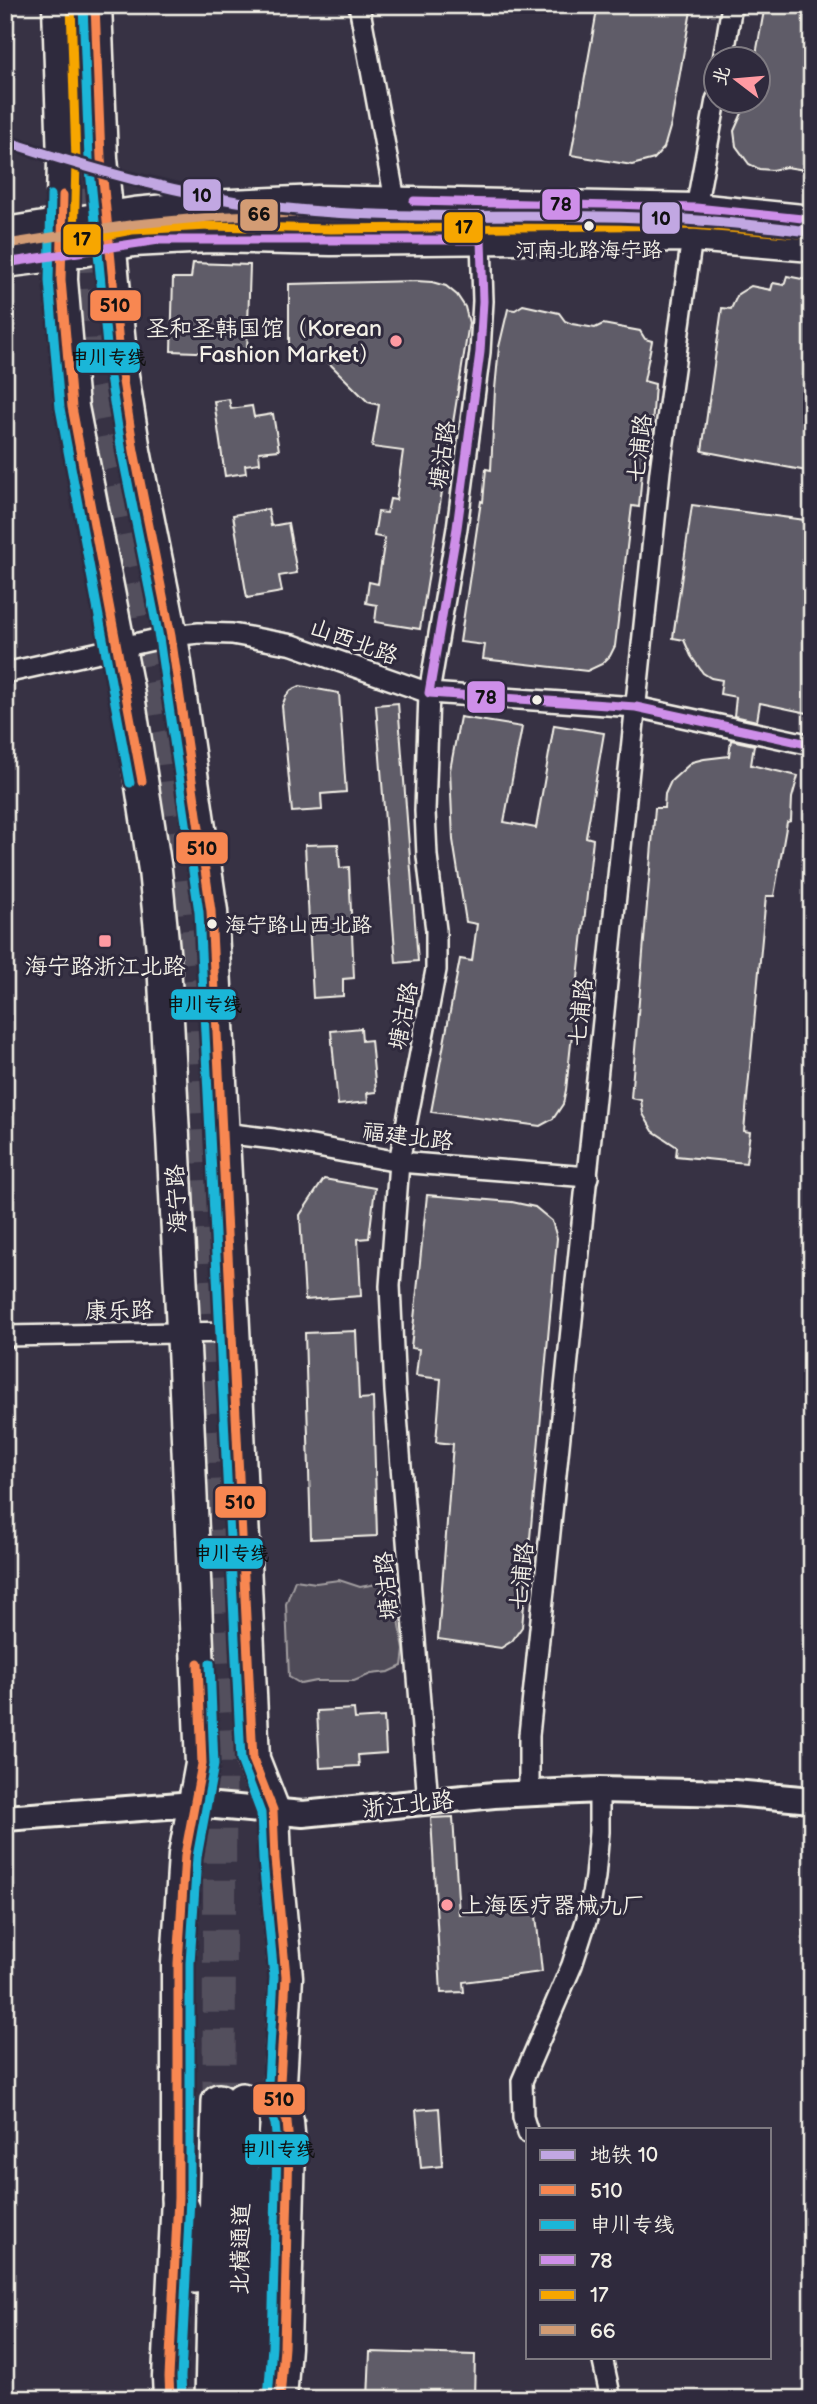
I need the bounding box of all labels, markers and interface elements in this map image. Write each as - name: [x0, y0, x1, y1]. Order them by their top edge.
- north arrow: [702, 46, 772, 116]
- text: 北: [708, 63, 736, 88]
- line badge: 10: [182, 178, 222, 212]
- text: 10: [192, 185, 212, 208]
- line badge: 78: [541, 188, 581, 221]
- text: 78: [550, 194, 572, 217]
- line badge: 66: [239, 198, 279, 232]
- line badge: 10: [641, 201, 681, 235]
- text: 66: [247, 204, 271, 227]
- text: 10: [651, 208, 671, 231]
- line badge: 17: [443, 211, 484, 244]
- text: 17: [455, 217, 474, 240]
- marker: 河南北路海宁路: [582, 219, 596, 233]
- line badge: 17: [62, 223, 102, 256]
- text: 17: [73, 229, 92, 252]
- place label: 河南北路海宁路: [516, 238, 663, 263]
- line badge: 510: [89, 289, 142, 322]
- text: 510: [100, 295, 130, 318]
- place label: 圣和圣韩国馆（Korean Fashion Market）: [146, 315, 382, 369]
- marker: 圣和圣韩国馆（Korean Fashion Market）: [388, 333, 404, 349]
- line badge: 申川专线: [75, 341, 141, 374]
- text: 申川专线: [70, 347, 146, 370]
- street label: 七浦路: [622, 412, 658, 484]
- street label: 塘沽路: [424, 419, 462, 491]
- street label: 山西北路: [306, 613, 402, 671]
- line badge: 78: [466, 680, 506, 714]
- text: 78: [475, 687, 497, 710]
- unlabelled marker: [530, 693, 544, 707]
- line badge: 510: [175, 831, 229, 865]
- text: 510: [187, 838, 217, 861]
- place label: 海宁路山西北路: [225, 913, 372, 938]
- marker: 海宁路山西北路: [205, 917, 219, 931]
- marker: 海宁路浙江北路: [97, 933, 113, 949]
- place label: 海宁路浙江北路: [25, 953, 186, 981]
- street label: 七浦路: [563, 976, 599, 1048]
- street label: 塘沽路: [384, 980, 424, 1053]
- line badge: 申川专线: [170, 988, 237, 1021]
- text: 申川专线: [166, 994, 242, 1017]
- street label: 福建北路: [361, 1117, 455, 1156]
- street label: 海宁路: [161, 1164, 193, 1234]
- street label: 康乐路: [84, 1296, 154, 1326]
- line badge: 510: [214, 1485, 267, 1519]
- text: 510: [225, 1492, 255, 1515]
- line badge: 申川专线: [198, 1537, 264, 1570]
- street label: 七浦路: [504, 1540, 540, 1612]
- text: 申川专线: [193, 1543, 269, 1566]
- street label: 塘沽路: [370, 1550, 404, 1622]
- street label: 浙江北路: [361, 1786, 455, 1824]
- place label: 上海医疗器械九厂: [461, 1892, 645, 1920]
- marker: 上海医疗器械九厂: [439, 1897, 455, 1913]
- line badge: 510: [252, 2083, 306, 2116]
- text: 510: [264, 2089, 294, 2112]
- legend: [526, 2128, 772, 2358]
- line badge: 申川专线: [244, 2133, 310, 2166]
- text: 申川专线: [239, 2139, 315, 2162]
- text: 地铁 10: [590, 2143, 658, 2168]
- text: 510: [590, 2179, 623, 2204]
- street label: 北横通道: [226, 2203, 256, 2295]
- text: 申川专线: [590, 2213, 674, 2238]
- text: 78: [590, 2249, 613, 2274]
- text: 17: [590, 2283, 609, 2308]
- text: 66: [590, 2319, 616, 2344]

